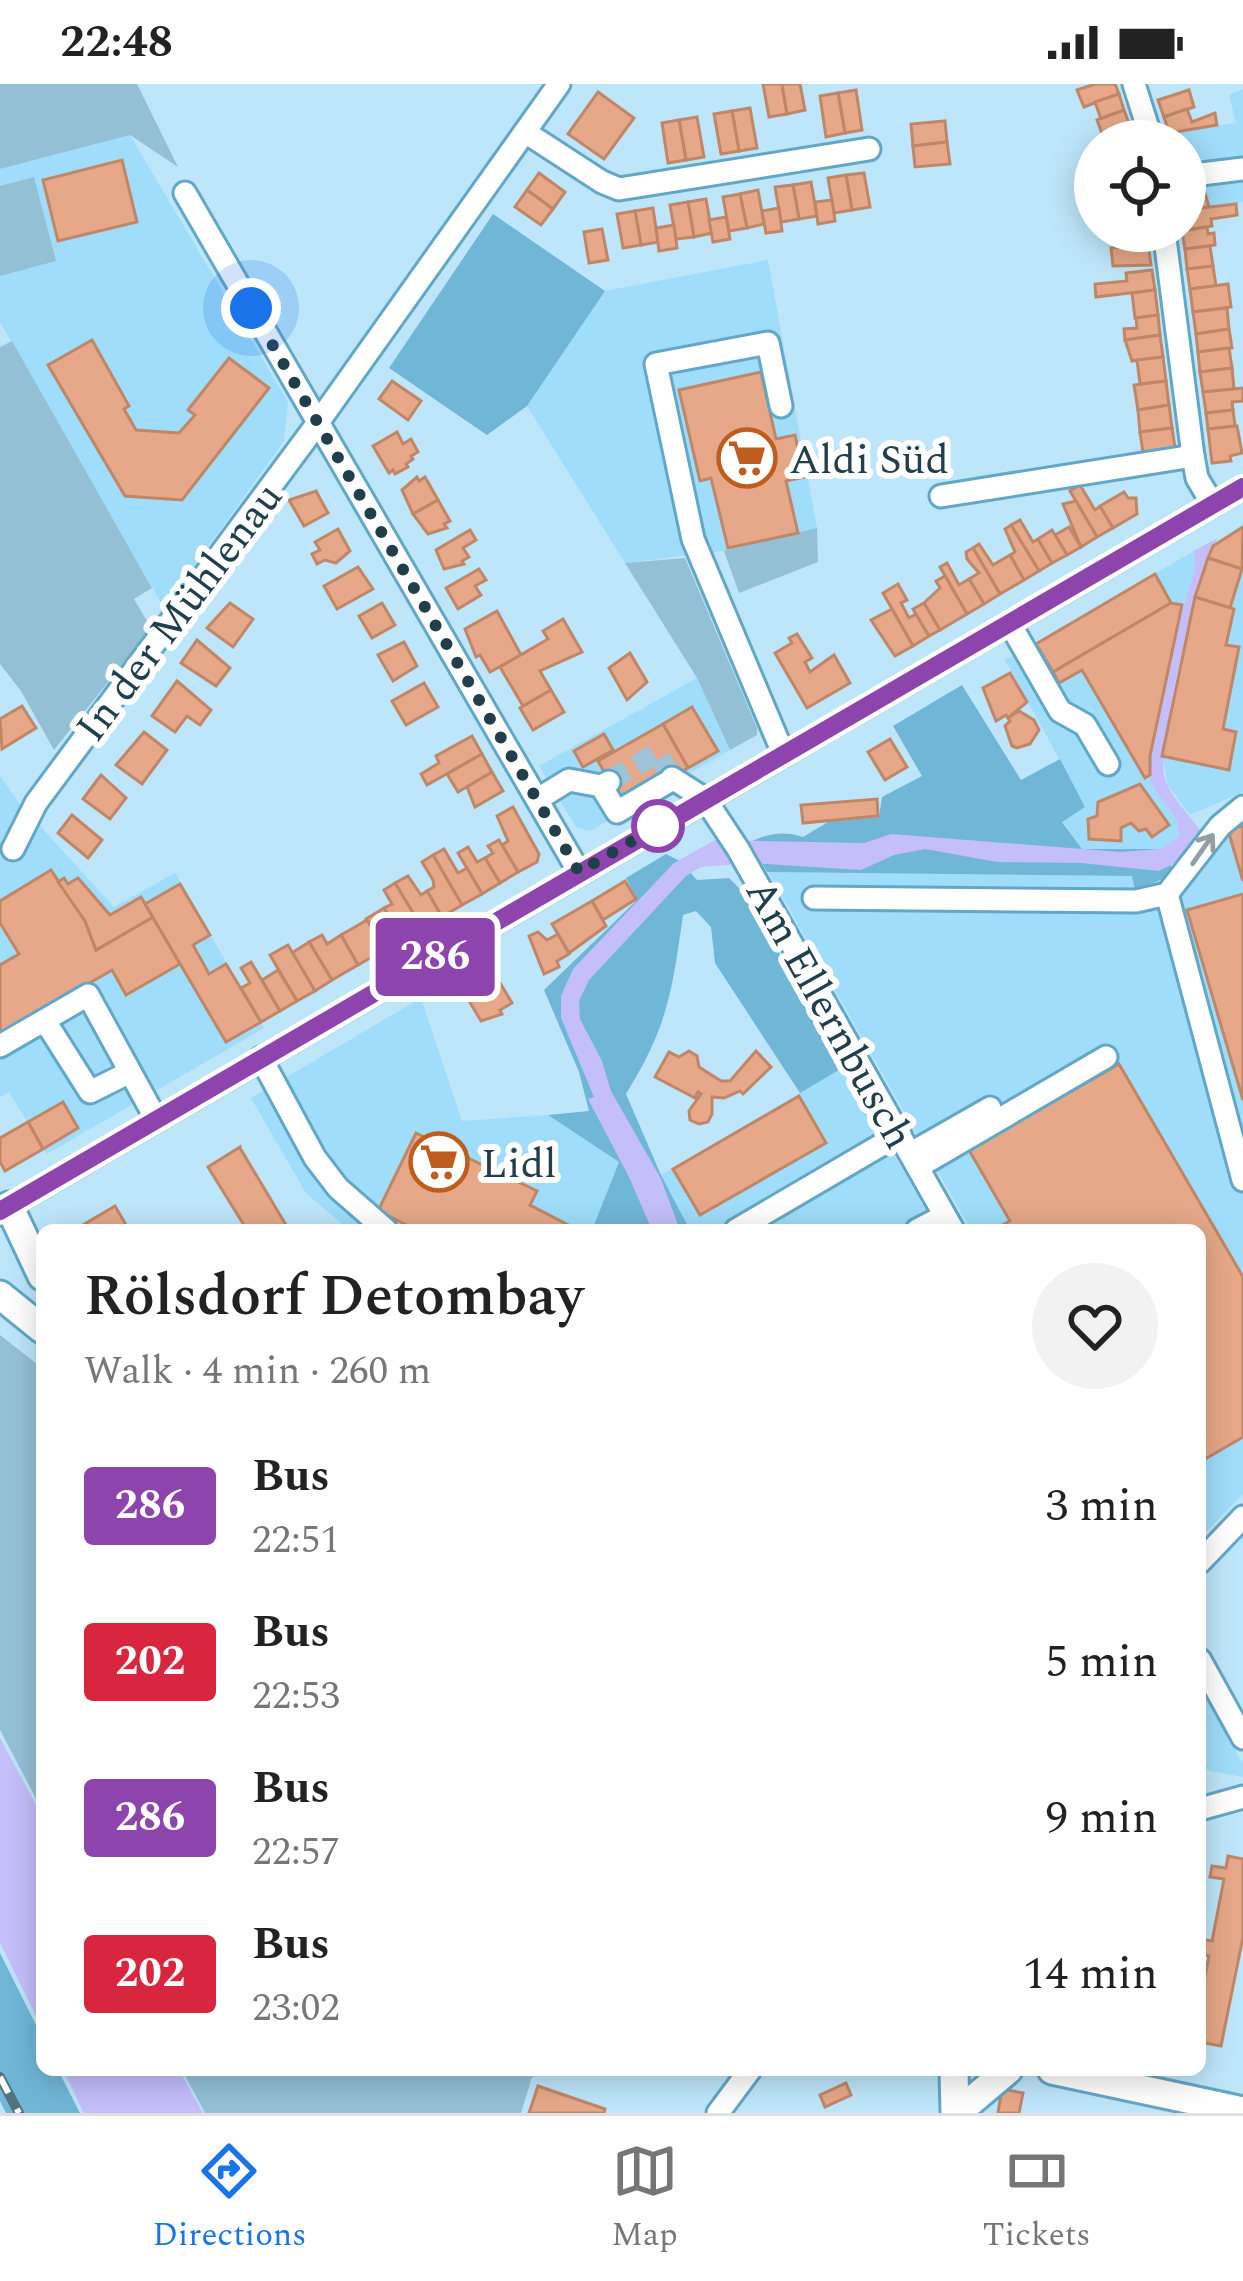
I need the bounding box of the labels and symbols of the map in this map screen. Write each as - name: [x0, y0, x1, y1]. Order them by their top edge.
- your location: [221, 278, 281, 338]
- supermarket icon: Aldi Süd: [716, 427, 778, 489]
- place label: Aldi Süd: [789, 429, 949, 492]
- street label: In der Mühlenau: [61, 469, 299, 756]
- unlabelled marker: [633, 801, 683, 851]
- one-way arrow: [1190, 833, 1215, 866]
- street label: Am Ellernbusch: [728, 867, 929, 1161]
- line badge: 286: [366, 918, 504, 996]
- supermarket icon: Lidl: [408, 1131, 470, 1193]
- place label: Lidl: [481, 1133, 557, 1196]

